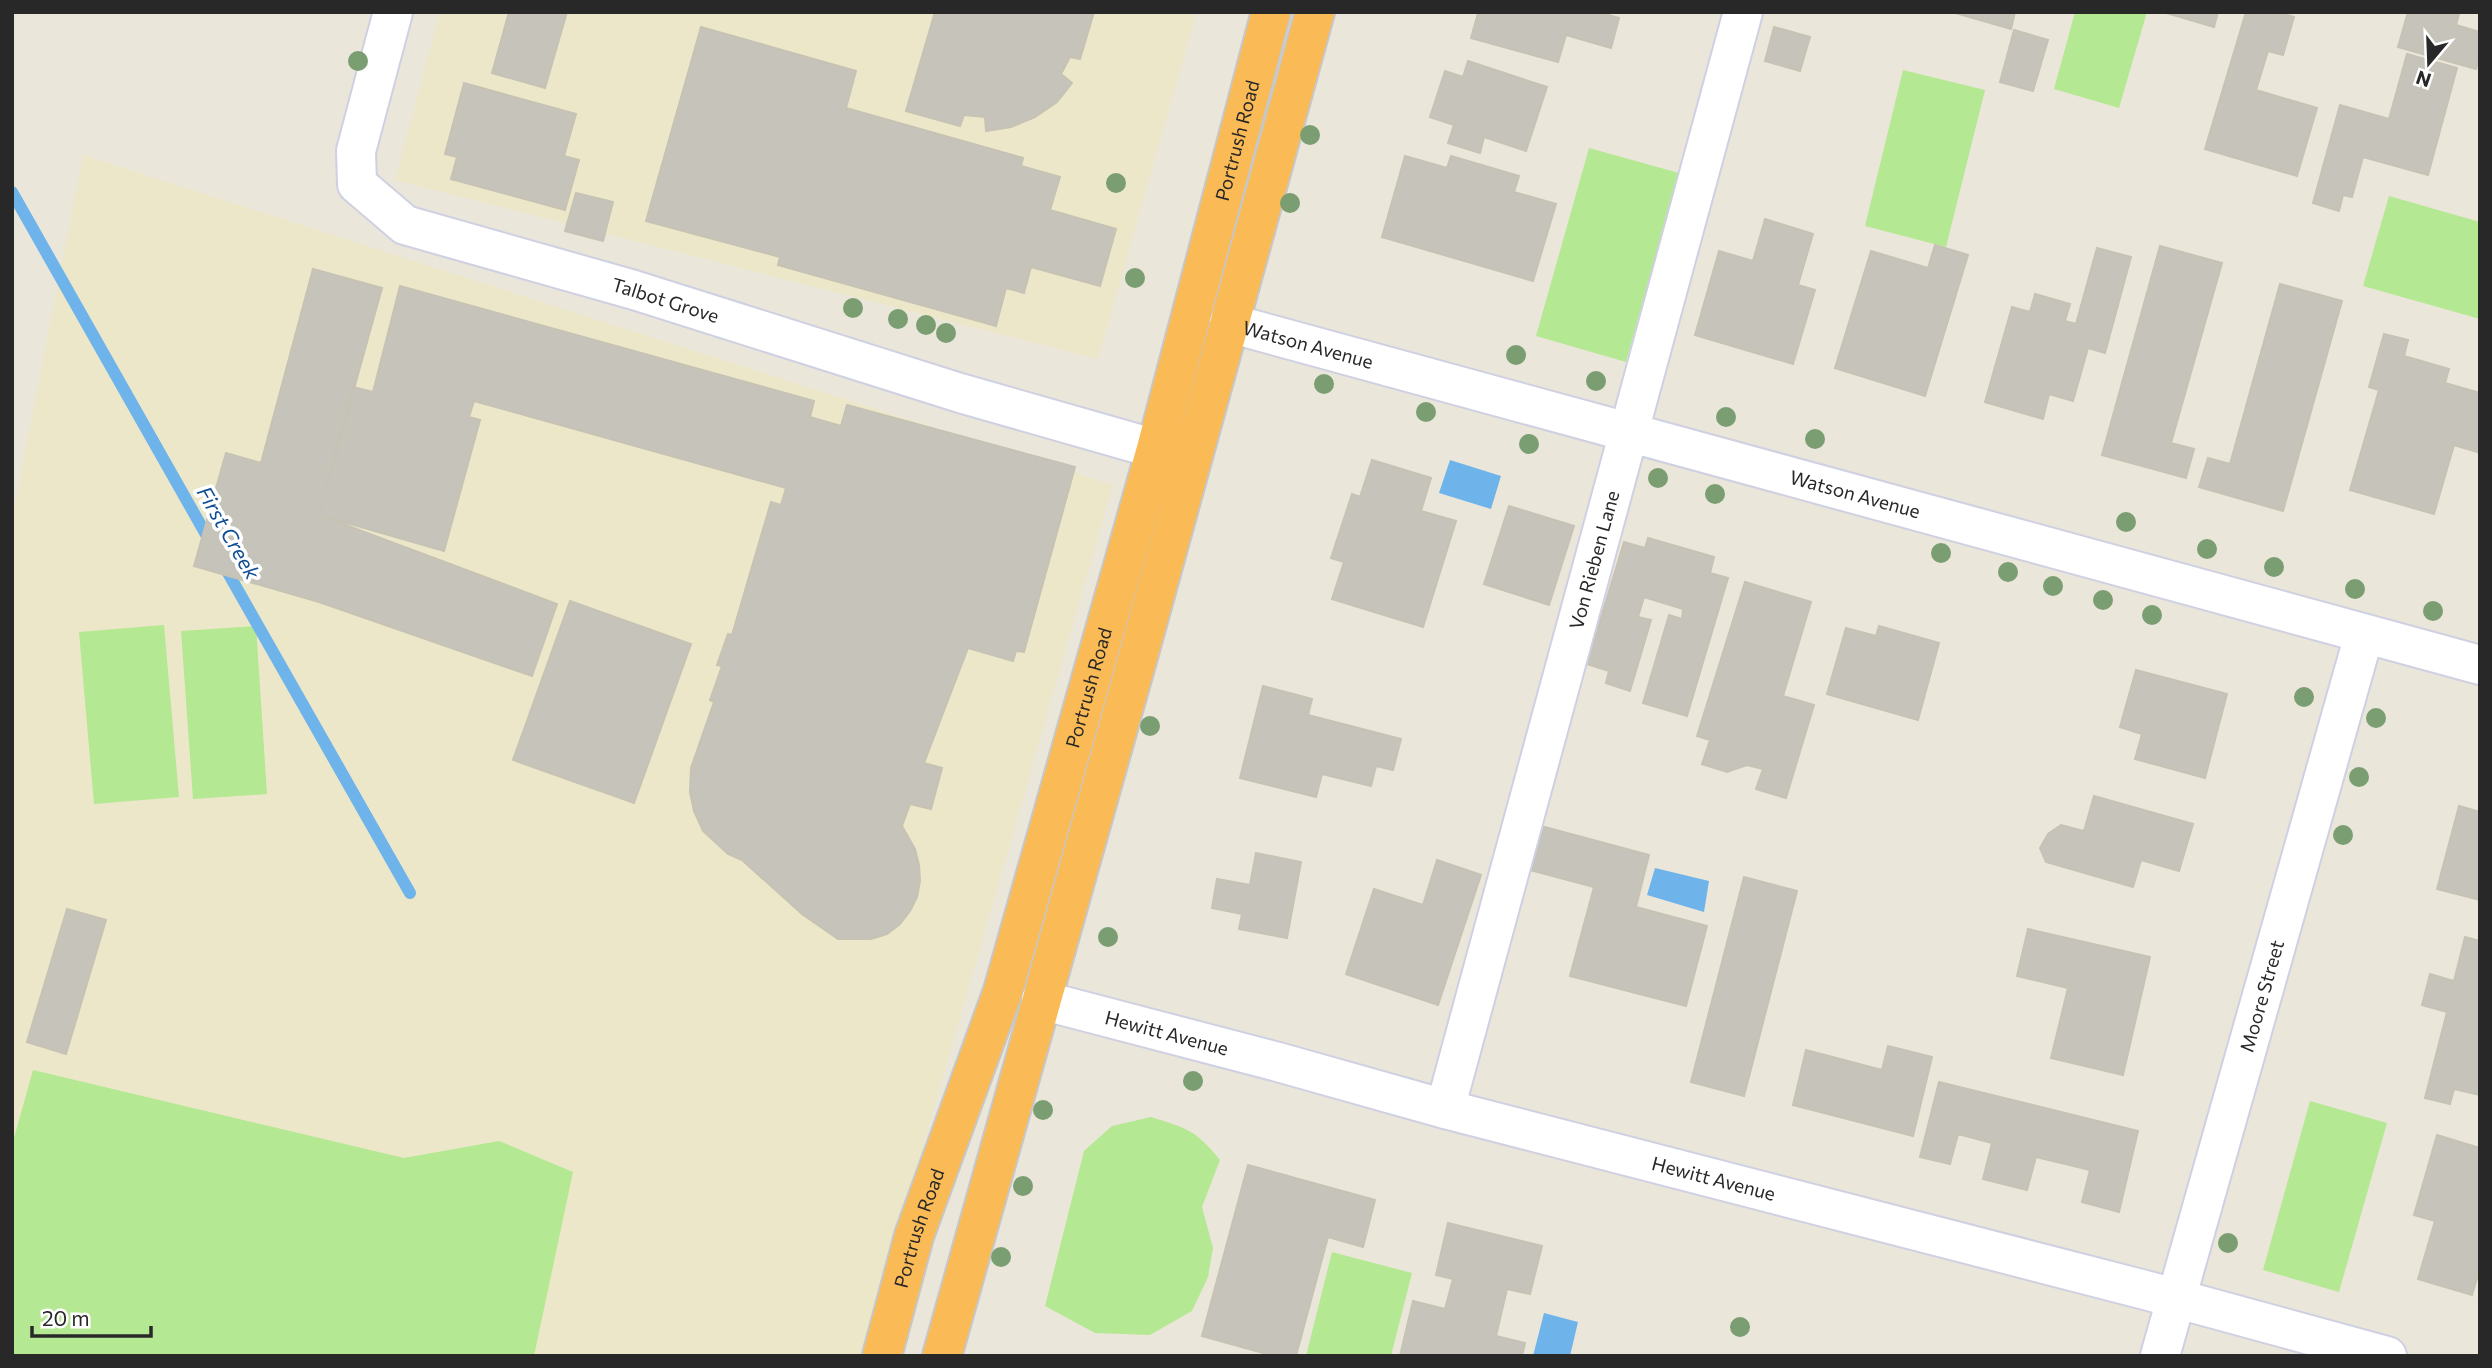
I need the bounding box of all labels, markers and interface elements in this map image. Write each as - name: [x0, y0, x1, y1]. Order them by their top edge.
- north arrow: [2394, 28, 2464, 98]
- text: N: [2413, 66, 2434, 93]
- street label: Portrush Road: [1210, 77, 1264, 203]
- street label: Talbot Grove: [609, 272, 722, 327]
- street label: Watson Avenue: [1241, 315, 1376, 373]
- street label: Watson Avenue: [1787, 465, 1923, 522]
- water label: First Creek: [193, 481, 266, 584]
- street label: Von Rieben Lane: [1564, 488, 1623, 632]
- street label: Portrush Road: [1060, 625, 1116, 750]
- street label: Moore Street: [2235, 937, 2288, 1055]
- street label: Hewitt Avenue: [1103, 1005, 1231, 1060]
- street label: Hewitt Avenue: [1650, 1151, 1778, 1205]
- street label: Portrush Road: [889, 1165, 949, 1290]
- scale bar: [32, 1294, 150, 1338]
- text: 20 m: [42, 1305, 90, 1330]

